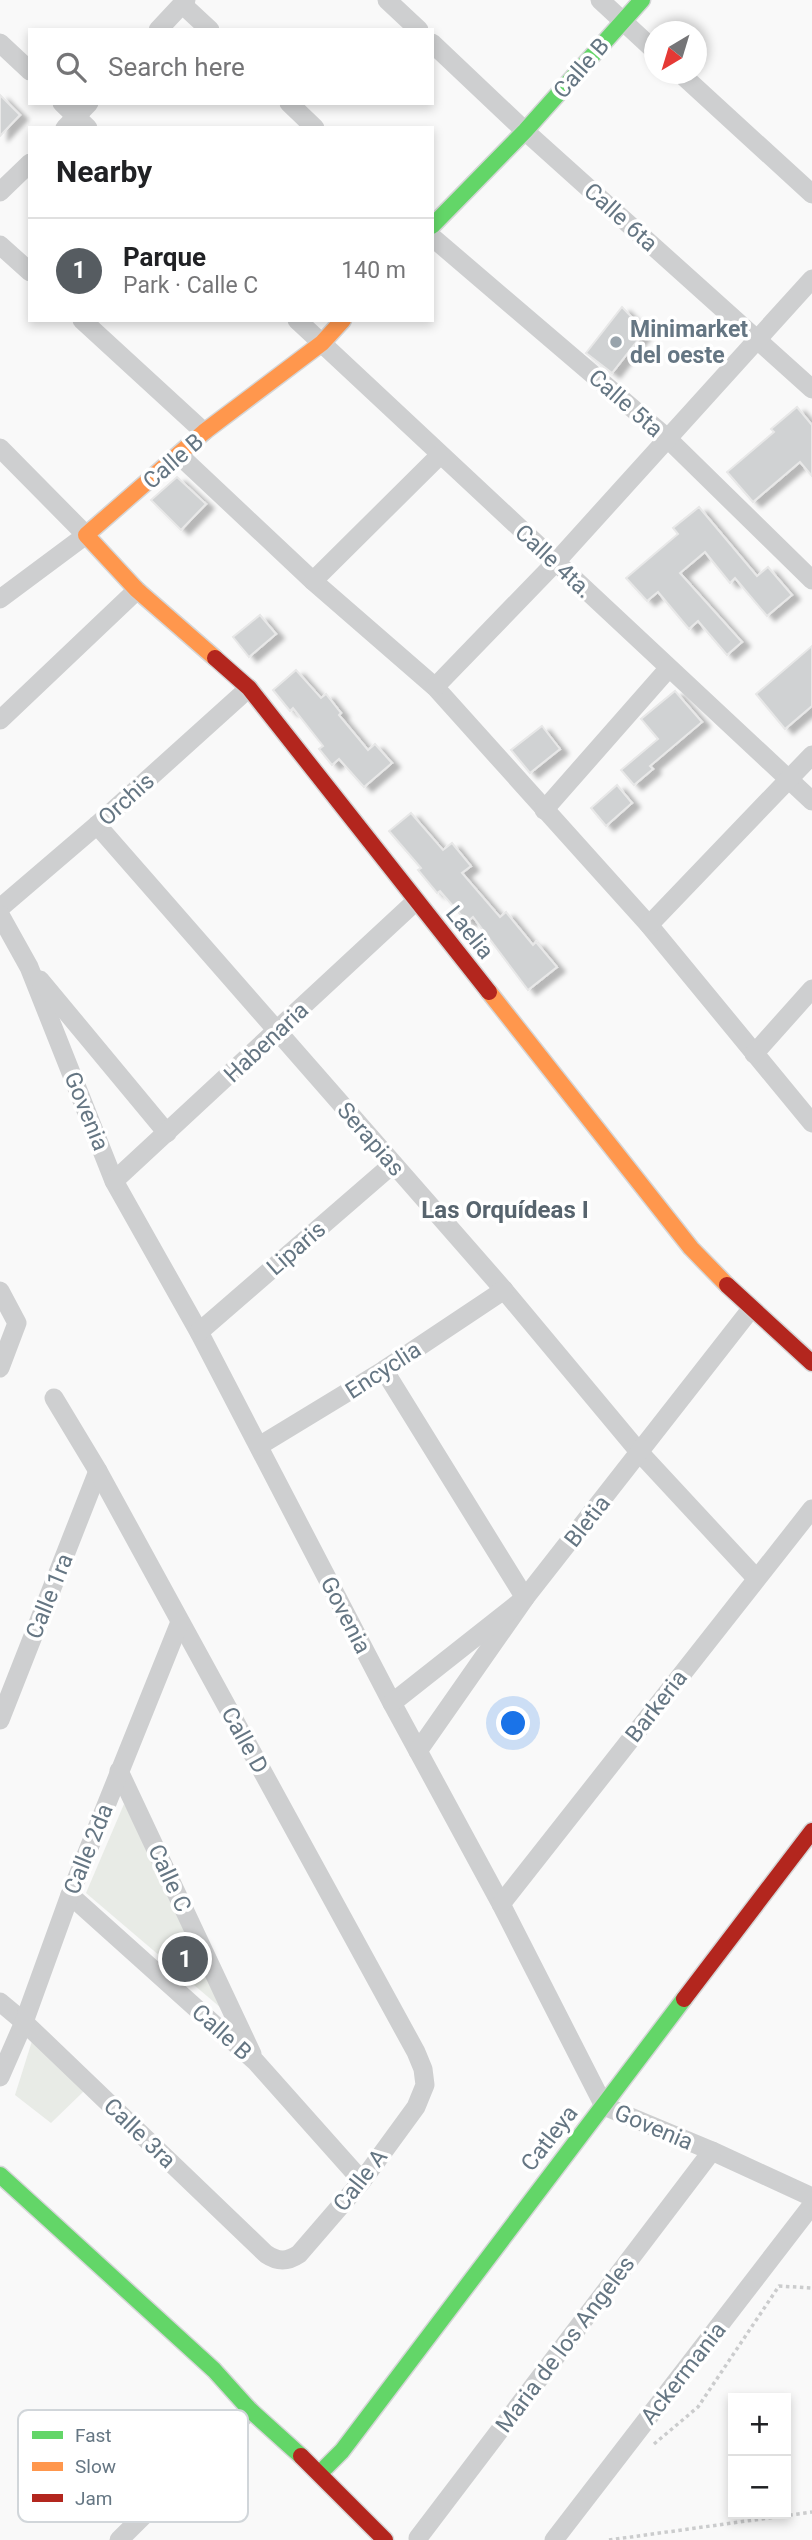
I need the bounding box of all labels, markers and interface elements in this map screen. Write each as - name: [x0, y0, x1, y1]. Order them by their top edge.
- north arrow: [644, 21, 707, 84]
- search box: [28, 28, 434, 105]
- street label: Calle B: [548, 33, 615, 104]
- icon: search: [52, 48, 90, 86]
- text: Search here: [108, 52, 245, 82]
- text: Nearby: [56, 154, 152, 189]
- street label: Calle 6ta: [578, 177, 663, 257]
- text: Parque: [123, 242, 206, 272]
- text: 1: [72, 257, 86, 284]
- text: 140 m: [341, 257, 406, 284]
- text: Park · Calle C: [123, 272, 258, 299]
- place label: Minimarket del oeste: [630, 316, 748, 369]
- marker: Minimarket del oeste: [608, 334, 624, 350]
- street label: Calle 5ta: [583, 364, 668, 443]
- street label: Calle B: [138, 428, 209, 495]
- street label: Calle 4ta.: [509, 519, 598, 604]
- street label: Orchis: [93, 767, 160, 831]
- street label: Laelia: [440, 900, 499, 964]
- street label: Habenaria: [219, 997, 314, 1088]
- street label: Govenia: [59, 1068, 115, 1155]
- street label: Serapias: [331, 1097, 410, 1182]
- district label: Las Orquídeas I: [421, 1196, 589, 1224]
- street label: Liparis: [262, 1216, 331, 1281]
- street label: Encyclia: [341, 1336, 426, 1405]
- street label: Bletia: [559, 1490, 616, 1552]
- street label: Calle 1ra: [20, 1550, 79, 1643]
- street label: Govenia: [315, 1572, 376, 1658]
- street label: Barkeria: [620, 1665, 693, 1748]
- street label: Calle D: [215, 1702, 274, 1778]
- your location: [496, 1706, 530, 1740]
- street label: Calle 2da: [58, 1800, 119, 1898]
- street label: Calle C: [142, 1840, 197, 1916]
- pin: 1: [162, 1933, 208, 1985]
- street label: Calle B: [186, 1999, 257, 2066]
- street label: Calle 3ra: [98, 2093, 181, 2174]
- street label: Govenia: [611, 2099, 697, 2156]
- street label: Catleya: [515, 2100, 583, 2177]
- street label: Calle A: [328, 2144, 393, 2217]
- street label: Maria de los Angeles: [490, 2251, 641, 2438]
- street label: Ackermania: [635, 2317, 732, 2430]
- map controls: [728, 2393, 791, 2519]
- button: +: [728, 2393, 791, 2456]
- legend: [18, 2410, 248, 2522]
- text: Fast: [75, 2424, 112, 2447]
- text: Slow: [75, 2455, 116, 2478]
- button: −: [728, 2456, 791, 2519]
- text: Jam: [75, 2487, 112, 2510]

